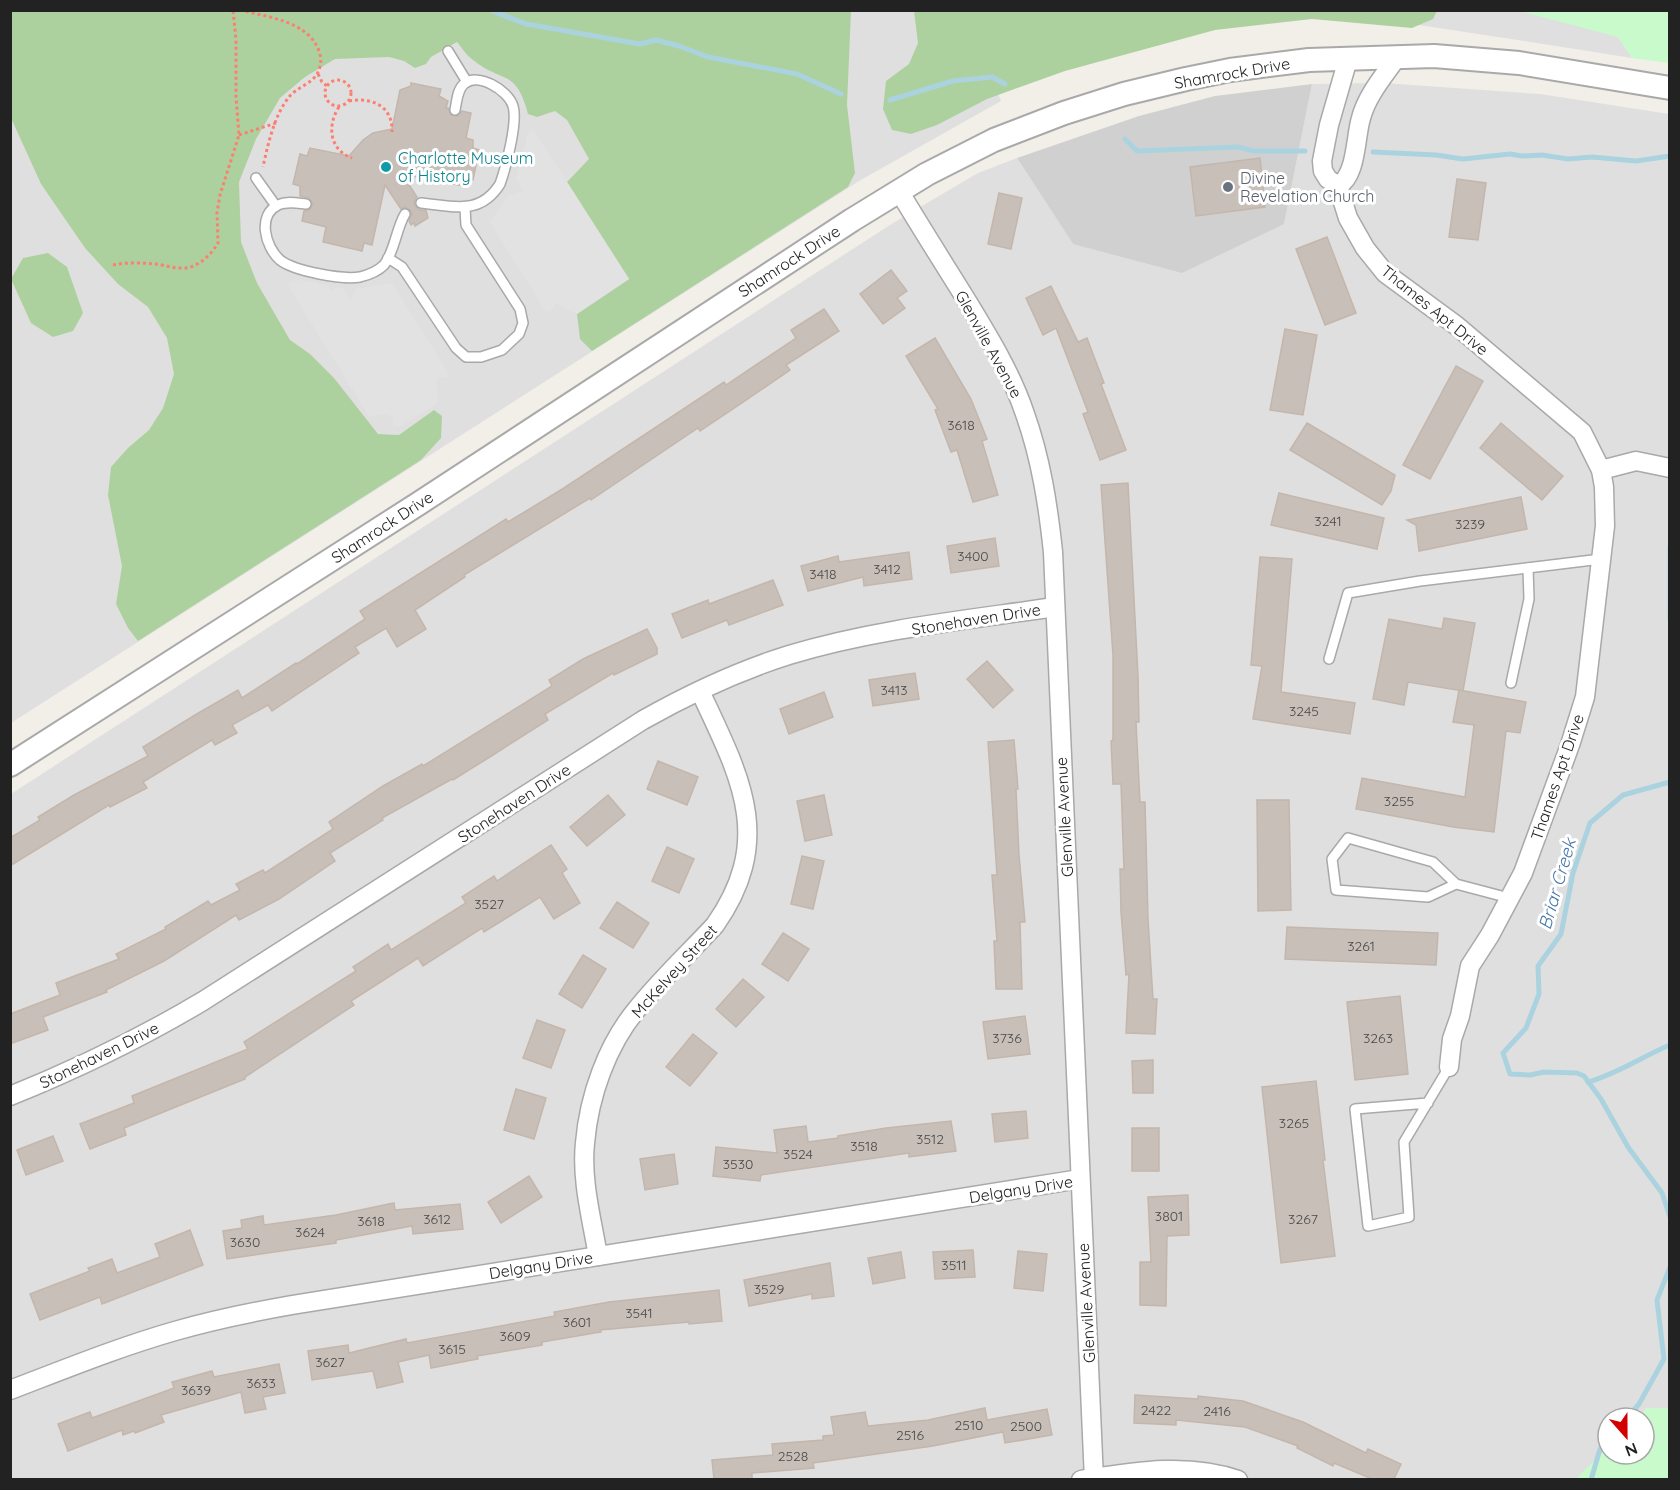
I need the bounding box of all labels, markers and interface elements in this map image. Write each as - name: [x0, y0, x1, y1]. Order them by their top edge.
- street label: Shamrock Drive: [1172, 53, 1292, 93]
- place label: Charlotte Museum of History: [398, 148, 533, 186]
- marker: Charlotte Museum of History: [379, 160, 393, 174]
- place label: Divine Revelation Church: [1240, 168, 1374, 206]
- marker: Divine Revelation Church: [1221, 180, 1235, 194]
- street label: Shamrock Drive: [734, 221, 844, 301]
- street label: Thames Apt Drive: [1377, 261, 1493, 359]
- street label: Glenville Avenue: [951, 287, 1027, 401]
- house number: 3618: [947, 416, 975, 434]
- street label: Shamrock Drive: [327, 487, 437, 567]
- house number: 3241: [1314, 512, 1342, 530]
- house number: 3239: [1455, 515, 1485, 533]
- house number: 3400: [957, 547, 989, 565]
- house number: 3412: [873, 560, 901, 578]
- house number: 3418: [809, 565, 837, 583]
- street label: Stonehaven Drive: [910, 599, 1042, 639]
- house number: 3413: [880, 681, 908, 699]
- house number: 3245: [1289, 702, 1319, 720]
- street label: Thames Apt Drive: [1526, 711, 1588, 843]
- street label: Glenville Avenue: [1051, 757, 1077, 877]
- street label: Stonehaven Drive: [454, 759, 574, 847]
- house number: 3255: [1384, 792, 1414, 810]
- water label: Briar Creek: [1533, 835, 1581, 932]
- house number: 3527: [474, 895, 504, 913]
- street label: McKelvey Street: [627, 920, 721, 1022]
- house number: 3261: [1347, 937, 1375, 955]
- street label: Stonehaven Drive: [36, 1017, 162, 1093]
- house number: 3736: [992, 1029, 1022, 1047]
- house number: 3263: [1363, 1029, 1393, 1047]
- house number: 3265: [1279, 1114, 1309, 1132]
- house number: 3512: [916, 1130, 944, 1148]
- house number: 3518: [850, 1137, 878, 1155]
- house number: 3524: [783, 1145, 813, 1163]
- house number: 3530: [723, 1155, 753, 1173]
- street label: Delgany Drive: [968, 1171, 1074, 1207]
- house number: 3801: [1155, 1207, 1183, 1225]
- house number: 3612: [423, 1210, 451, 1228]
- house number: 3267: [1288, 1210, 1318, 1228]
- house number: 3618: [357, 1212, 385, 1230]
- house number: 3624: [295, 1223, 325, 1241]
- house number: 3630: [230, 1233, 260, 1251]
- street label: Glenville Avenue: [1073, 1243, 1099, 1363]
- street label: Delgany Drive: [488, 1247, 594, 1283]
- house number: 3511: [941, 1256, 967, 1274]
- house number: 3529: [754, 1280, 784, 1298]
- house number: 3541: [625, 1304, 653, 1322]
- house number: 3601: [563, 1313, 591, 1331]
- house number: 3609: [499, 1327, 531, 1345]
- house number: 3615: [438, 1340, 466, 1358]
- house number: 3627: [315, 1353, 345, 1371]
- house number: 3633: [246, 1374, 276, 1392]
- house number: 3639: [181, 1381, 211, 1399]
- house number: 2422: [1141, 1401, 1171, 1419]
- house number: 2416: [1203, 1402, 1231, 1420]
- north arrow: [1596, 1406, 1656, 1466]
- house number: 2510: [955, 1416, 983, 1434]
- house number: 2500: [1010, 1417, 1042, 1435]
- house number: 2516: [896, 1426, 925, 1444]
- text: N: [1622, 1439, 1640, 1461]
- house number: 2528: [778, 1447, 808, 1465]

